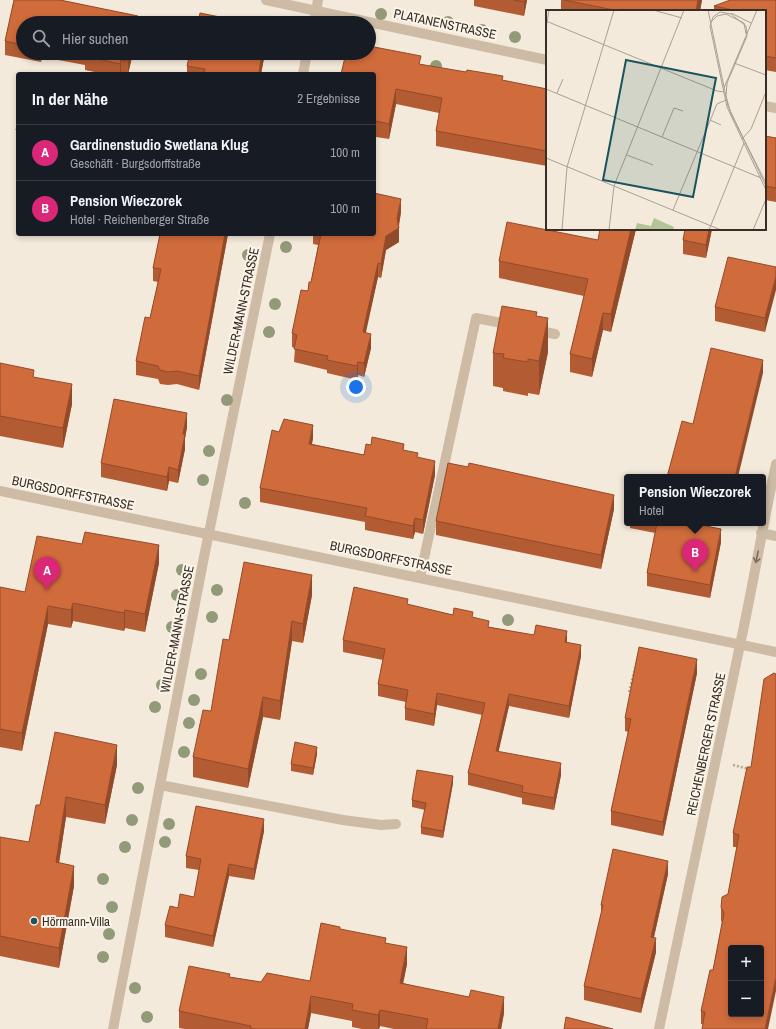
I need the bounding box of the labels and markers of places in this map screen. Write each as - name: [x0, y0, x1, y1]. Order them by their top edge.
- pin: B: [682, 539, 708, 572]
- pin: A: [34, 557, 60, 590]
- place label: Hörmann-Villa: [42, 913, 110, 930]
- marker: Hörmann-Villa: [29, 916, 39, 926]

